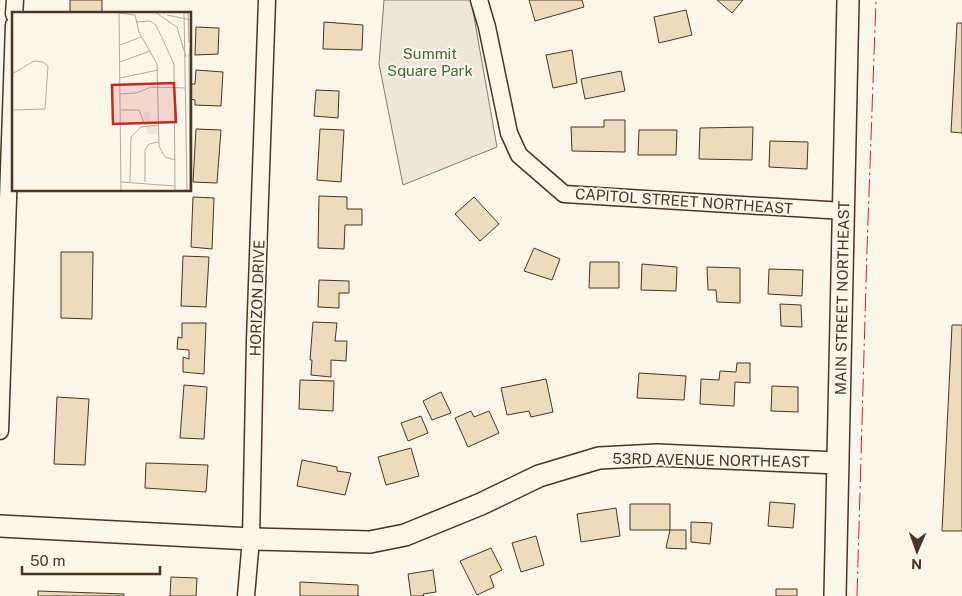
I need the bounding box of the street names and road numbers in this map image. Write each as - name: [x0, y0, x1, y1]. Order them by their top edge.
- street label: CAPITOL STREET NORTHEAST: [575, 185, 793, 217]
- street label: MAIN STREET NORTHEAST: [832, 200, 852, 395]
- street label: HORIZON DRIVE: [246, 239, 268, 357]
- street label: 53RD AVENUE NORTHEAST: [612, 450, 810, 470]

